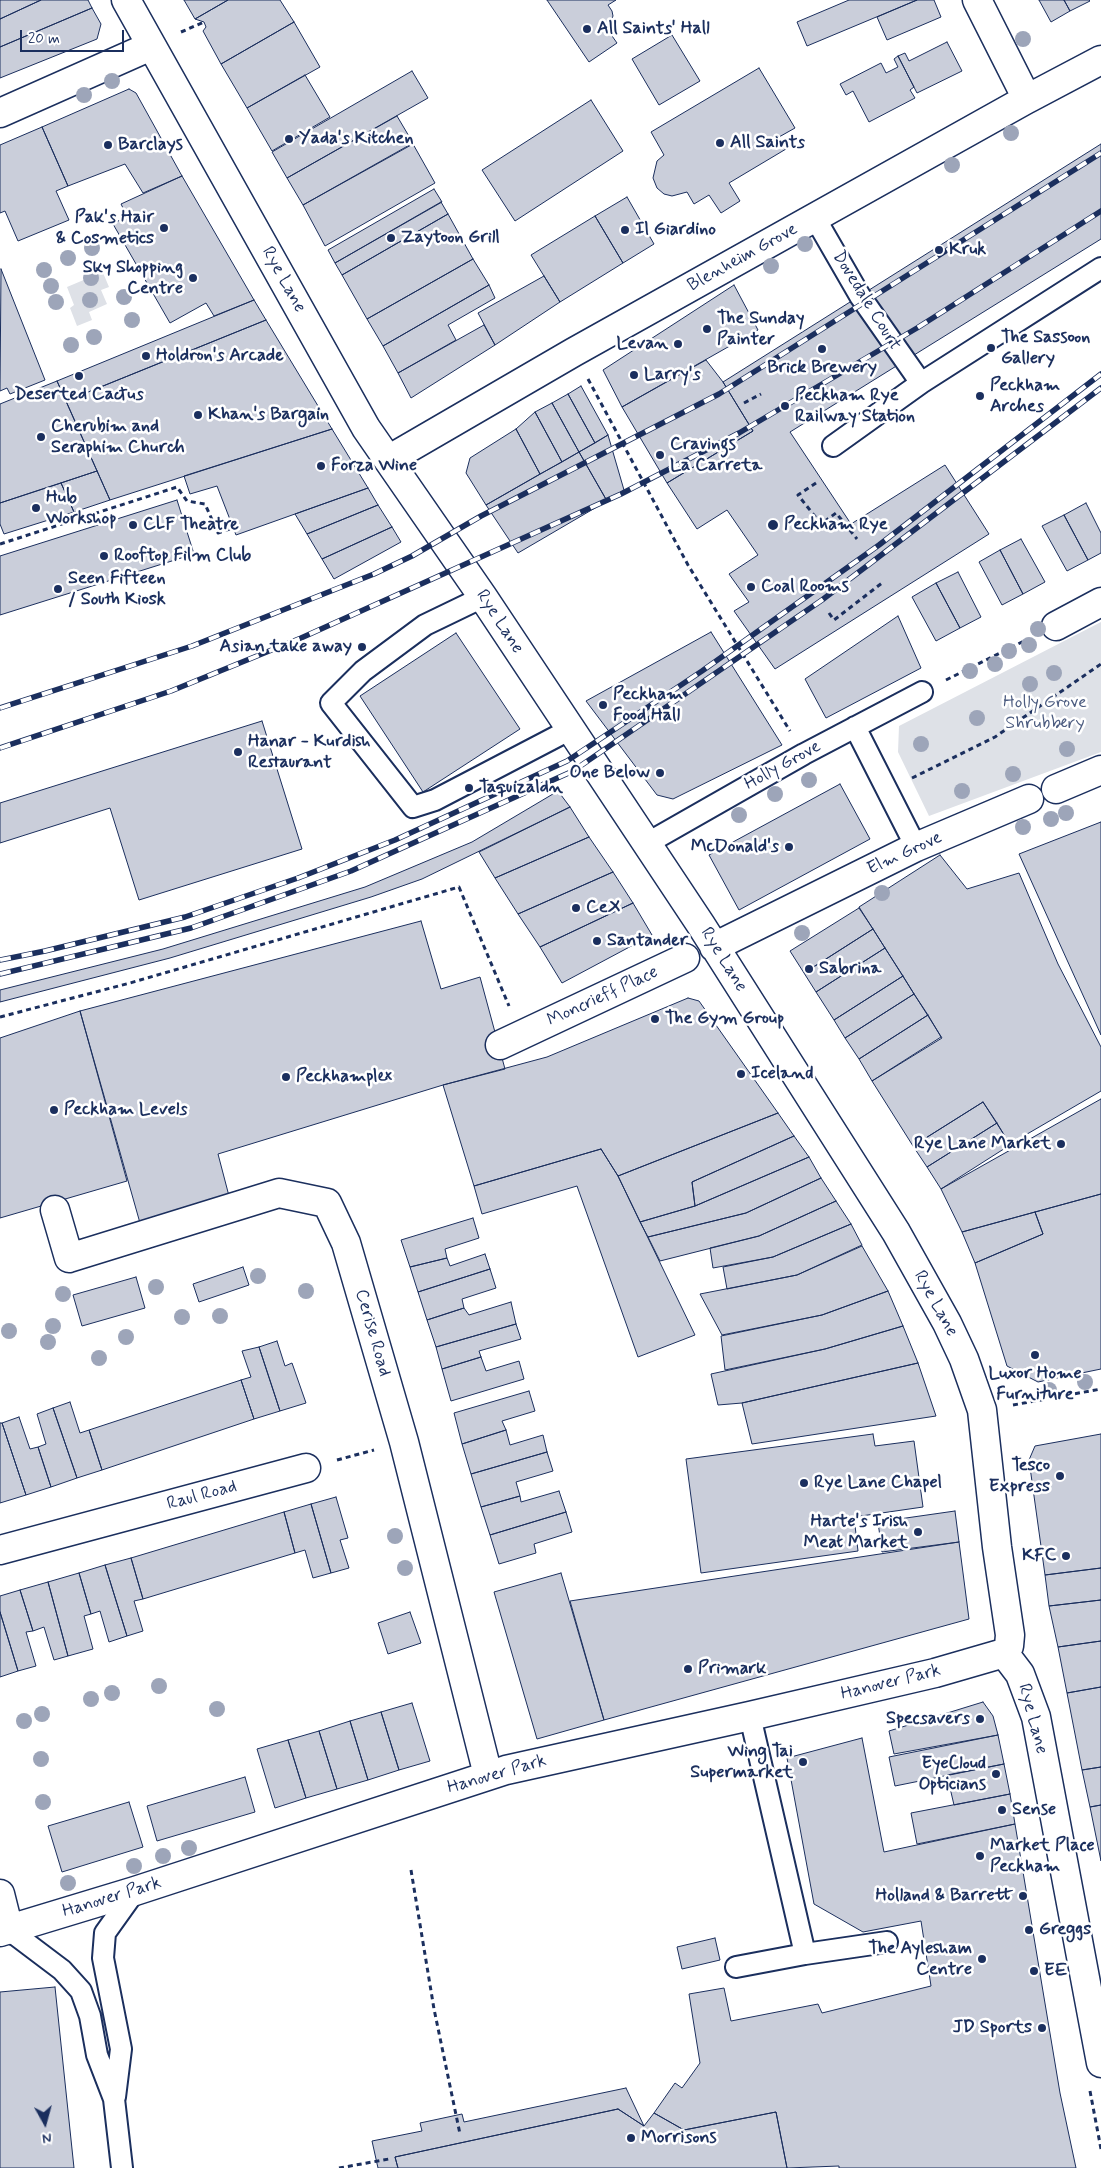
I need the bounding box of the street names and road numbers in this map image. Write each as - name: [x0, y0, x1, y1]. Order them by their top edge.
- street label: Blenheim Grove: [684, 219, 802, 297]
- street label: Rye Lane: [256, 243, 310, 317]
- street label: Dovedale Court: [827, 247, 905, 355]
- street label: Rye Lane: [470, 586, 528, 658]
- street label: Holly Grove: [741, 736, 825, 796]
- street label: Elm Grove: [864, 827, 946, 881]
- street label: Rye Lane: [695, 924, 751, 996]
- street label: Moncrieff Place: [544, 962, 662, 1032]
- street label: Rye Lane: [908, 1267, 962, 1341]
- street label: Cerise Road: [349, 1287, 395, 1379]
- street label: Raul Road: [165, 1476, 239, 1516]
- street label: Hanover Park: [839, 1660, 943, 1706]
- street label: Rye Lane: [1012, 1681, 1052, 1757]
- street label: Hanover Park: [445, 1751, 549, 1799]
- street label: Hanover Park: [60, 1873, 164, 1923]

